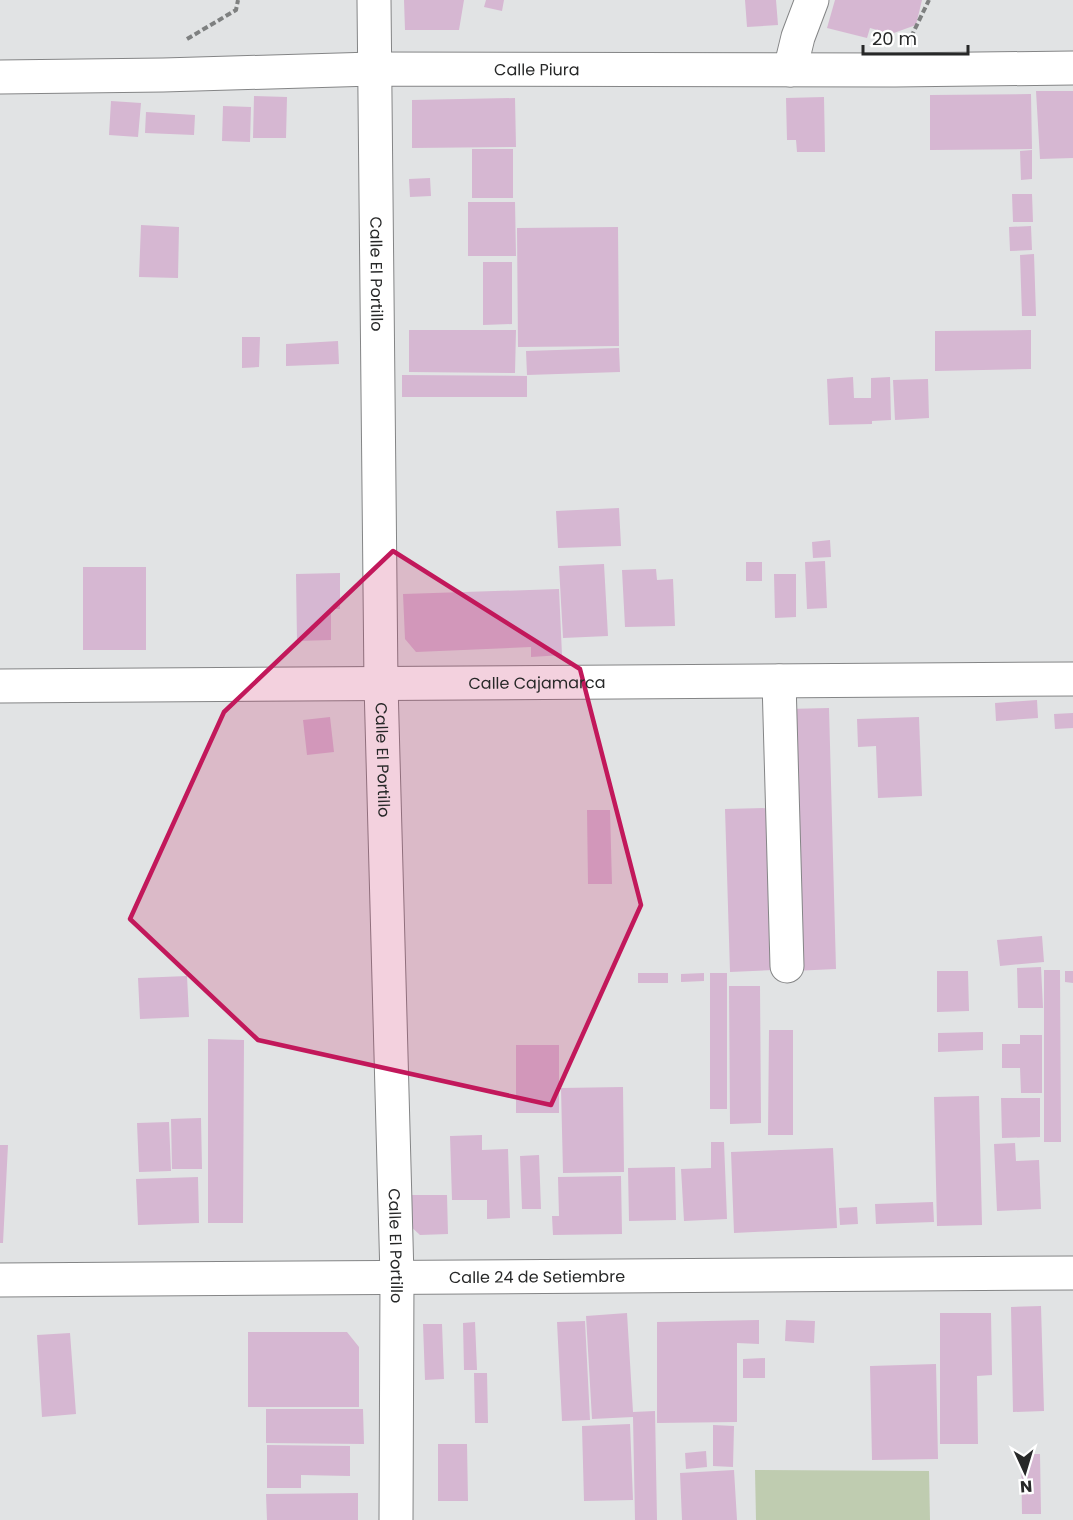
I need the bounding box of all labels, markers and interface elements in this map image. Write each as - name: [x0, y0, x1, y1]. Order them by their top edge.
- scale bar: [863, 18, 968, 56]
- text: 20 m: [872, 26, 917, 51]
- street label: Calle Piura: [494, 58, 580, 81]
- street label: Calle El Portillo: [364, 216, 388, 332]
- street label: Calle Cajamarca: [468, 671, 606, 695]
- street label: Calle El Portillo: [370, 702, 396, 818]
- street label: Calle El Portillo: [383, 1188, 408, 1303]
- street label: Calle 24 de Setiembre: [449, 1265, 625, 1289]
- north arrow: [995, 1442, 1055, 1502]
- text: N: [1019, 1475, 1033, 1498]

